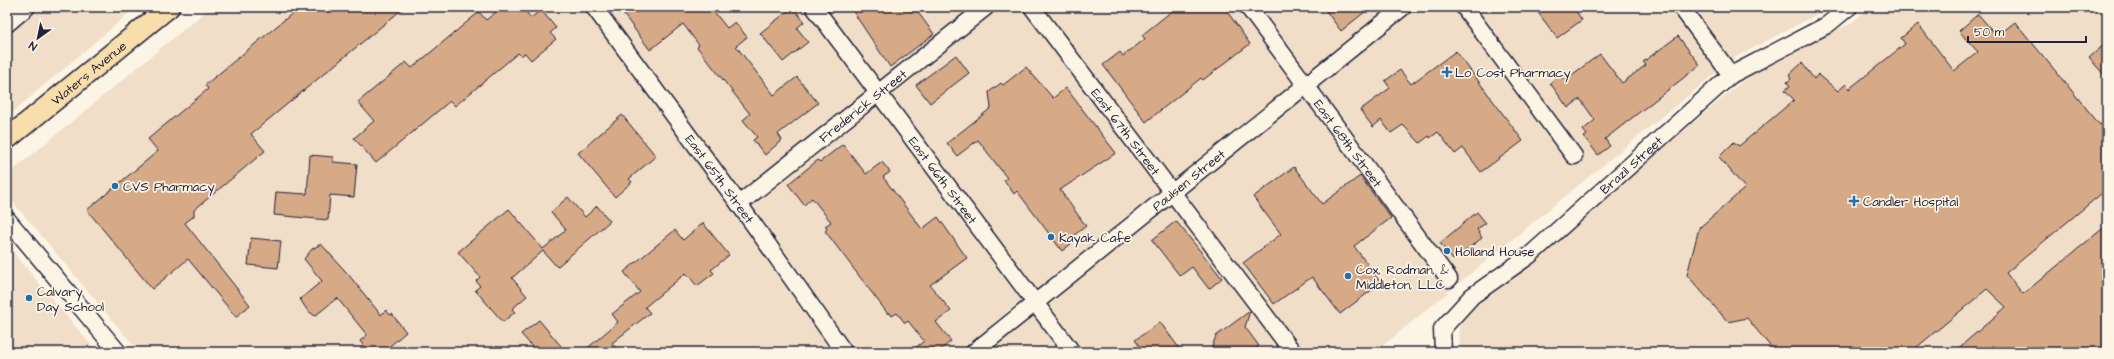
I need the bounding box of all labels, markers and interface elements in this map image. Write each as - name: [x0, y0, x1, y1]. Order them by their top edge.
- north arrow: [18, 18, 58, 58]
- scale bar: [1968, 18, 2086, 44]
- text: 50 m: [1974, 24, 2005, 41]
- street label: Waters Avenue: [48, 37, 131, 110]
- text: N: [26, 38, 40, 54]
- place label: Lo Cost Pharmacy: [1455, 64, 1571, 83]
- street label: Frederick Street: [815, 65, 911, 147]
- marker: Lo Cost Pharmacy: [1442, 67, 1452, 77]
- street label: East 67th Street: [1087, 85, 1164, 180]
- street label: East 68th Street: [1309, 96, 1387, 192]
- street label: East 65th Street: [681, 131, 758, 228]
- street label: Brazil Street: [1596, 132, 1667, 198]
- street label: East 66th Street: [904, 133, 982, 229]
- street label: Paulsen Street: [1149, 145, 1230, 215]
- place label: CVS Pharmacy: [123, 178, 215, 197]
- marker: CVS Pharmacy: [110, 181, 120, 191]
- place label: Candler Hospital: [1863, 193, 1958, 211]
- marker: Candler Hospital: [1848, 195, 1860, 207]
- place label: Kayak Cafe: [1059, 229, 1131, 248]
- marker: Kayak Cafe: [1046, 232, 1056, 242]
- place label: Holland House: [1455, 243, 1535, 261]
- marker: Holland House: [1442, 246, 1452, 256]
- place label: Cox, Rodman, & Middleton, LLC: [1356, 261, 1449, 294]
- marker: Cox, Rodman, & Middleton, LLC: [1343, 271, 1353, 281]
- place label: Calvary Day School: [37, 283, 104, 317]
- marker: Calvary Day School: [24, 293, 34, 303]

